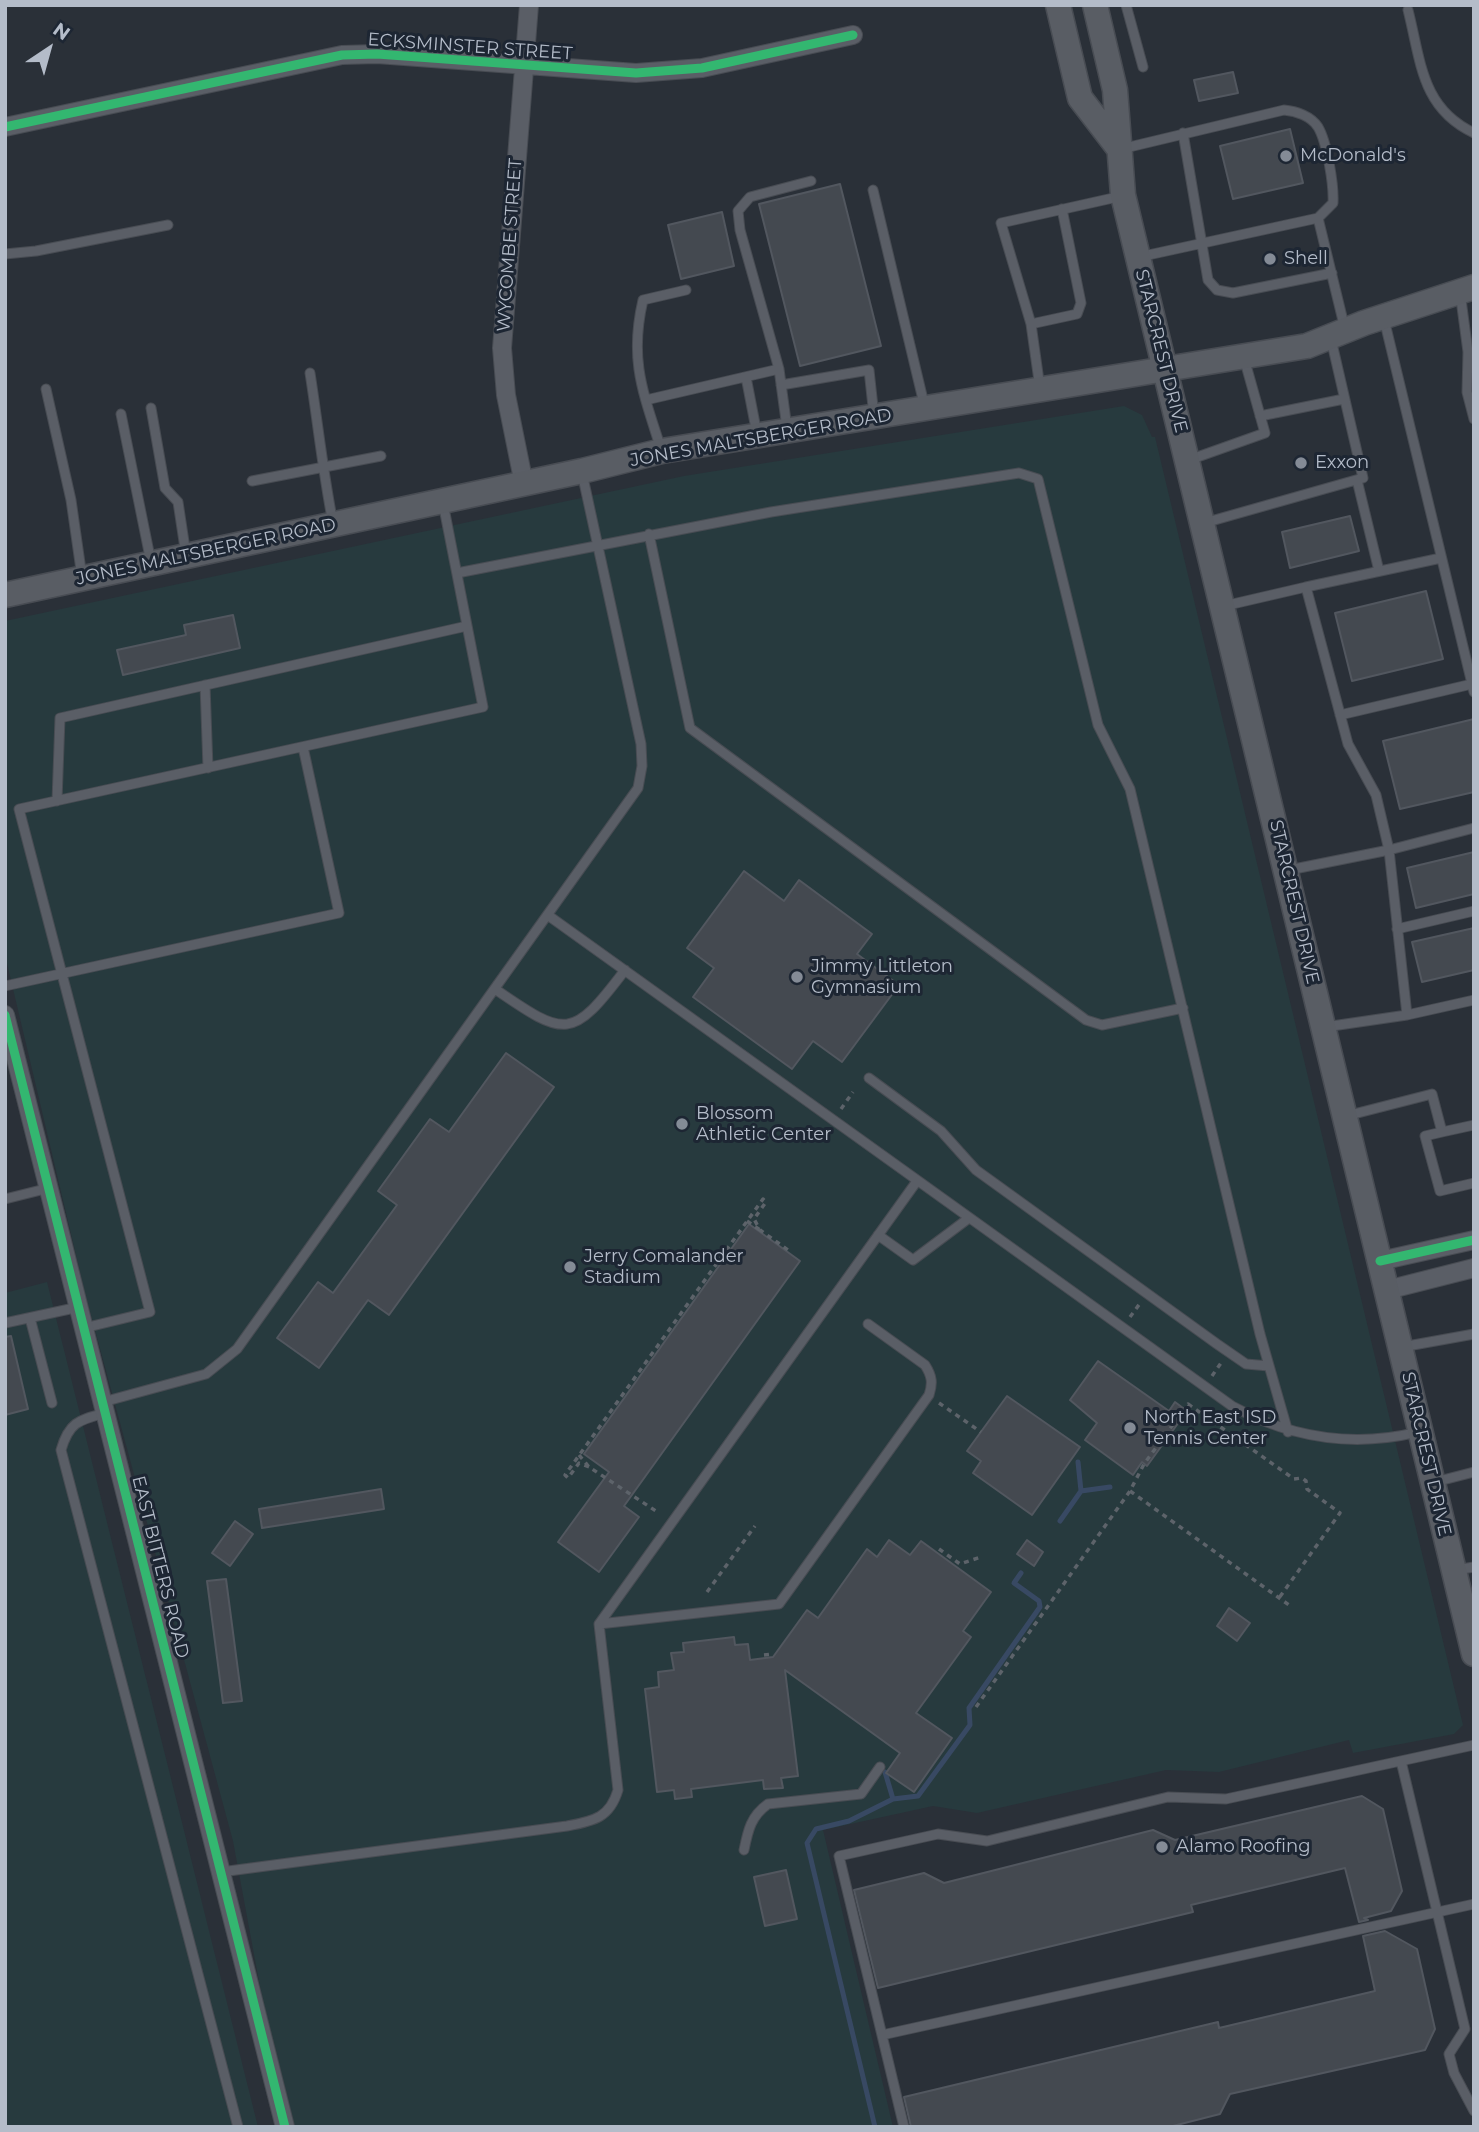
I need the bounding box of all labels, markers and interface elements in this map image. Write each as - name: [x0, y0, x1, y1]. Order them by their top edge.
- north arrow: [14, 14, 84, 84]
- text: N: [49, 18, 75, 45]
- street label: ECKSMINSTER STREET: [367, 29, 573, 65]
- place label: McDonald's: [1300, 145, 1406, 167]
- marker: McDonald's: [1278, 148, 1294, 164]
- street label: WYCOMBE STREET: [493, 157, 527, 333]
- place label: Shell: [1284, 248, 1328, 270]
- marker: Shell: [1262, 251, 1278, 267]
- street label: STARCREST DRIVE: [1130, 267, 1192, 435]
- street label: JONES MALTSBERGER ROAD: [629, 404, 893, 472]
- place label: Exxon: [1315, 452, 1369, 474]
- marker: Exxon: [1293, 455, 1309, 471]
- street label: JONES MALTSBERGER ROAD: [74, 514, 338, 590]
- street label: STARCREST DRIVE: [1265, 818, 1323, 986]
- place label: Jimmy Littleton Gymnasium: [811, 956, 953, 998]
- marker: Jimmy Littleton Gymnasium: [789, 969, 805, 985]
- place label: Blossom Athletic Center: [696, 1103, 831, 1146]
- marker: Blossom Athletic Center: [674, 1116, 690, 1132]
- place label: Jerry Comalander Stadium: [584, 1246, 744, 1288]
- marker: Jerry Comalander Stadium: [562, 1259, 578, 1275]
- street label: STARCREST DRIVE: [1397, 1370, 1455, 1538]
- place label: North East ISD Tennis Center: [1144, 1407, 1276, 1450]
- marker: North East ISD Tennis Center: [1122, 1420, 1138, 1436]
- street label: EAST BITTERS ROAD: [127, 1474, 193, 1660]
- place label: Alamo Roofing: [1176, 1836, 1311, 1858]
- marker: Alamo Roofing: [1154, 1839, 1170, 1855]

